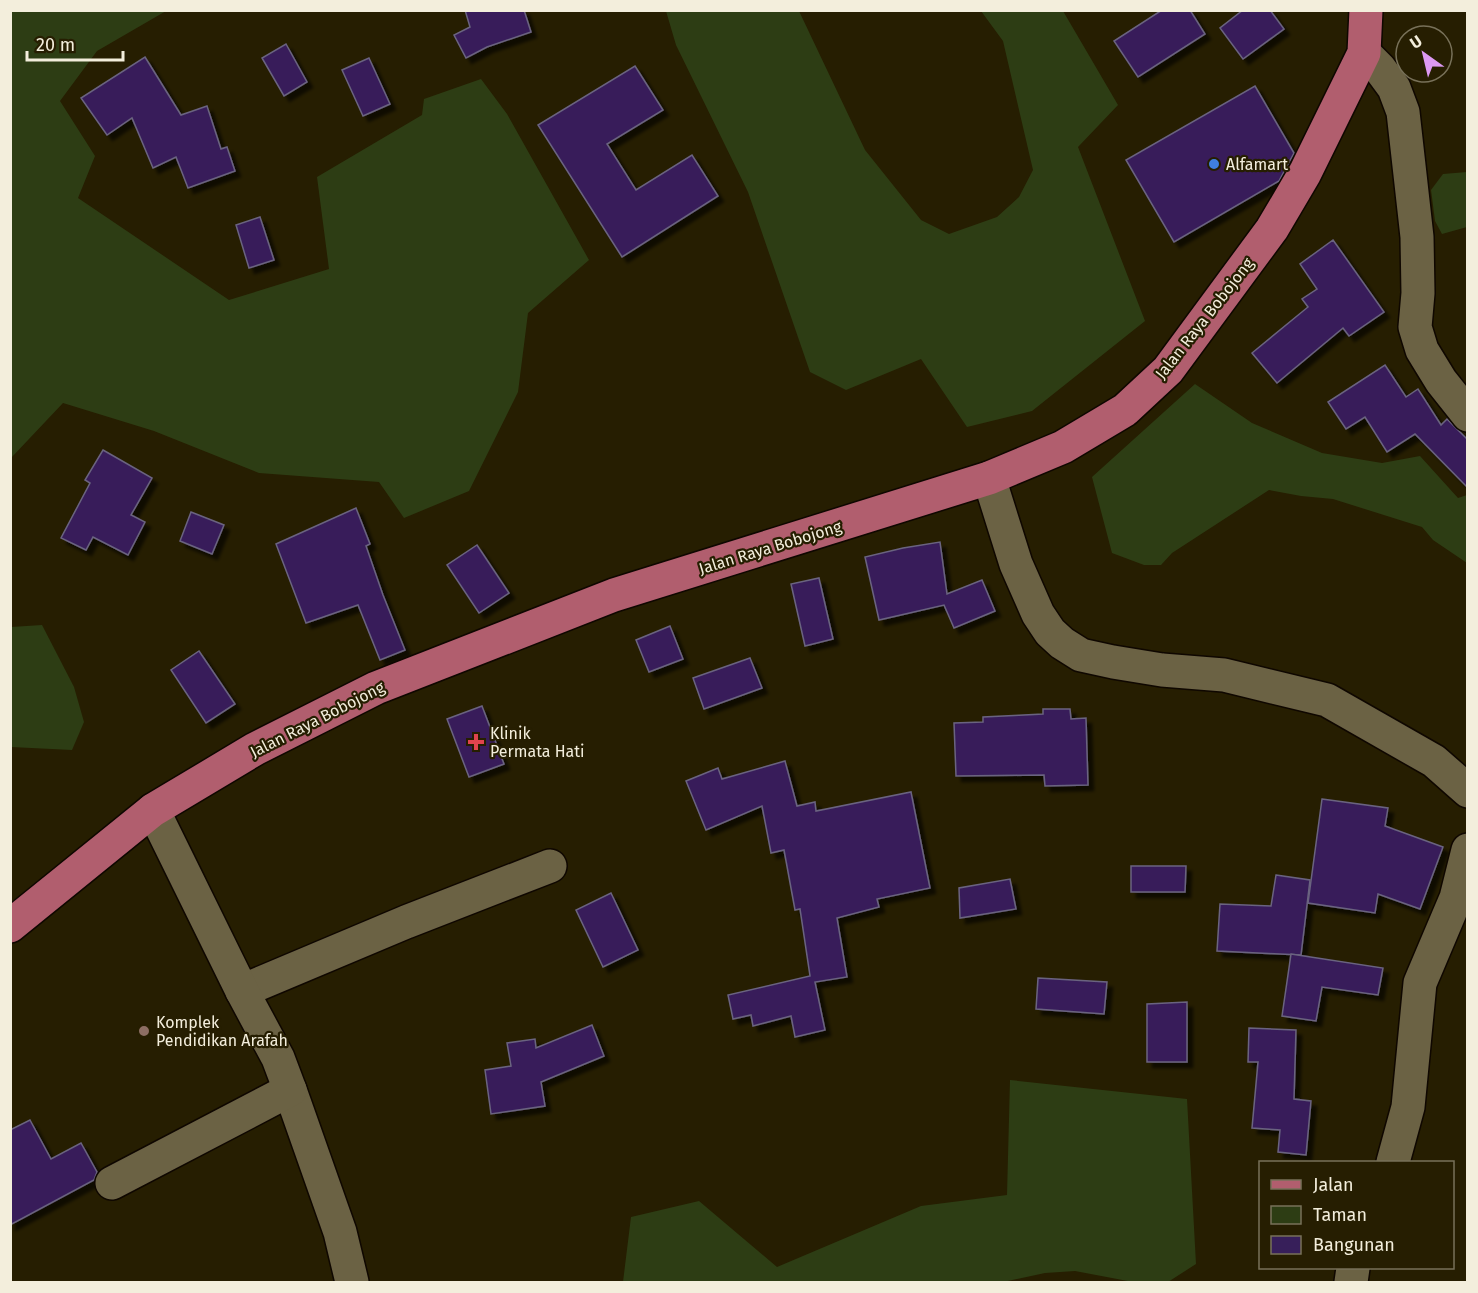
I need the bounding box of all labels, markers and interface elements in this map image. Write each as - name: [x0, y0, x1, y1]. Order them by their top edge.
- scale bar: [27, 24, 123, 62]
- north arrow: [1394, 24, 1454, 84]
- text: U: [1406, 31, 1426, 53]
- text: 20 m: [36, 34, 75, 56]
- place label: Alfamart: [1226, 155, 1288, 174]
- marker: Alfamart: [1207, 157, 1221, 171]
- street label: Jalan Raya Bobojong: [1151, 253, 1258, 383]
- street label: Jalan Raya Bobojong: [696, 517, 844, 578]
- street label: Jalan Raya Bobojong: [247, 677, 388, 762]
- place label: Klinik Permata Hati: [490, 724, 585, 761]
- marker: Klinik Permata Hati: [467, 733, 485, 751]
- place label: Komplek Pendidikan Arafah: [156, 1013, 288, 1050]
- marker: Komplek Pendidikan Arafah: [137, 1024, 151, 1038]
- legend: [1259, 1161, 1454, 1269]
- text: Jalan: [1313, 1174, 1354, 1196]
- text: Taman: [1313, 1204, 1367, 1226]
- text: Bangunan: [1313, 1234, 1395, 1256]

